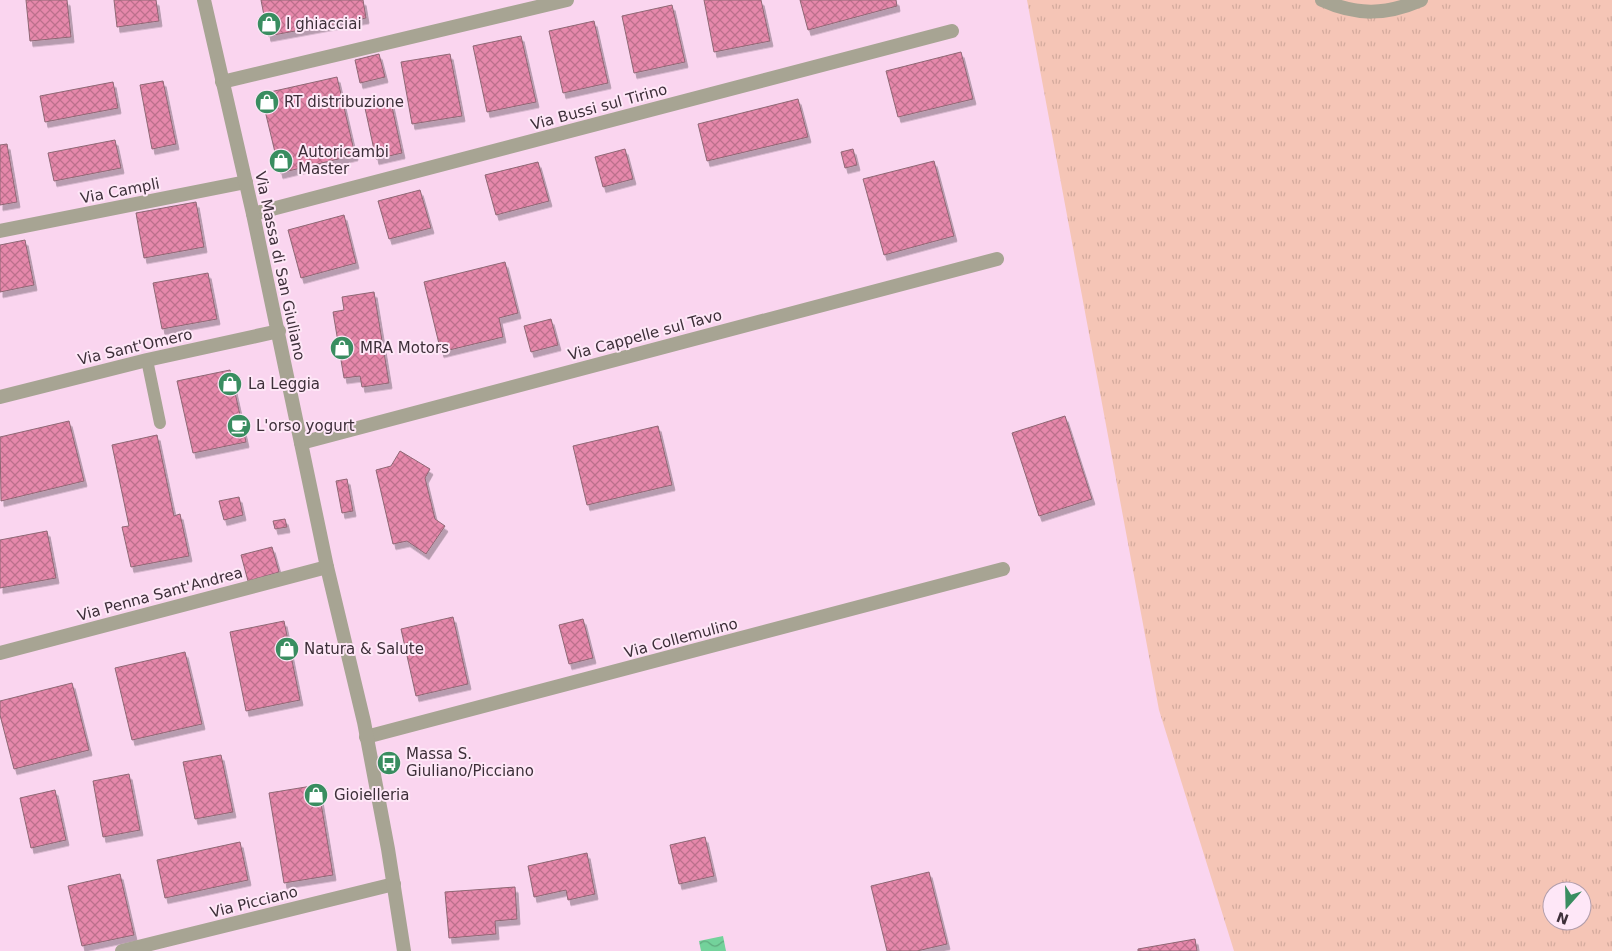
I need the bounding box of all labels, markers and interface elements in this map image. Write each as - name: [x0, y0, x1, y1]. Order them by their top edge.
- shop icon: I ghiacciai: [256, 11, 282, 37]
- place label: I ghiacciai: [286, 15, 362, 33]
- street label: Via Bussi sul Tirino: [529, 80, 669, 134]
- shop icon: RT distribuzione: [254, 89, 280, 115]
- place label: RT distribuzione: [284, 93, 404, 111]
- place label: Autoricambi Master: [298, 143, 389, 178]
- shop icon: Autoricambi Master: [268, 148, 294, 174]
- street label: Via Massa di San Giuliano: [251, 170, 309, 362]
- street label: Via Campli: [79, 175, 161, 207]
- street label: Via Cappelle sul Tavo: [566, 306, 724, 364]
- street label: Via Sant'Omero: [76, 325, 194, 369]
- shop icon: MRA Motors: [329, 335, 355, 361]
- place label: MRA Motors: [360, 339, 449, 357]
- shop icon: La Leggia: [217, 371, 243, 397]
- place label: La Leggia: [248, 375, 320, 393]
- cafe icon: L'orso yogurt: [226, 413, 252, 439]
- place label: L'orso yogurt: [256, 417, 355, 435]
- street label: Via Penna Sant'Andrea: [75, 563, 245, 625]
- street label: Via Collemulino: [622, 614, 740, 662]
- shop icon: Natura & Salute: [274, 636, 300, 662]
- place label: Natura & Salute: [304, 640, 424, 658]
- place label: Massa S. Giuliano/Picciano: [406, 745, 534, 780]
- bus stop icon: Massa S. Giuliano/Picciano: [376, 750, 402, 776]
- shop icon: Gioielleria: [303, 782, 329, 808]
- place label: Gioielleria: [334, 786, 409, 804]
- north arrow: [1542, 881, 1592, 931]
- street label: Via Picciano: [208, 882, 300, 922]
- text: N: [1554, 909, 1571, 928]

